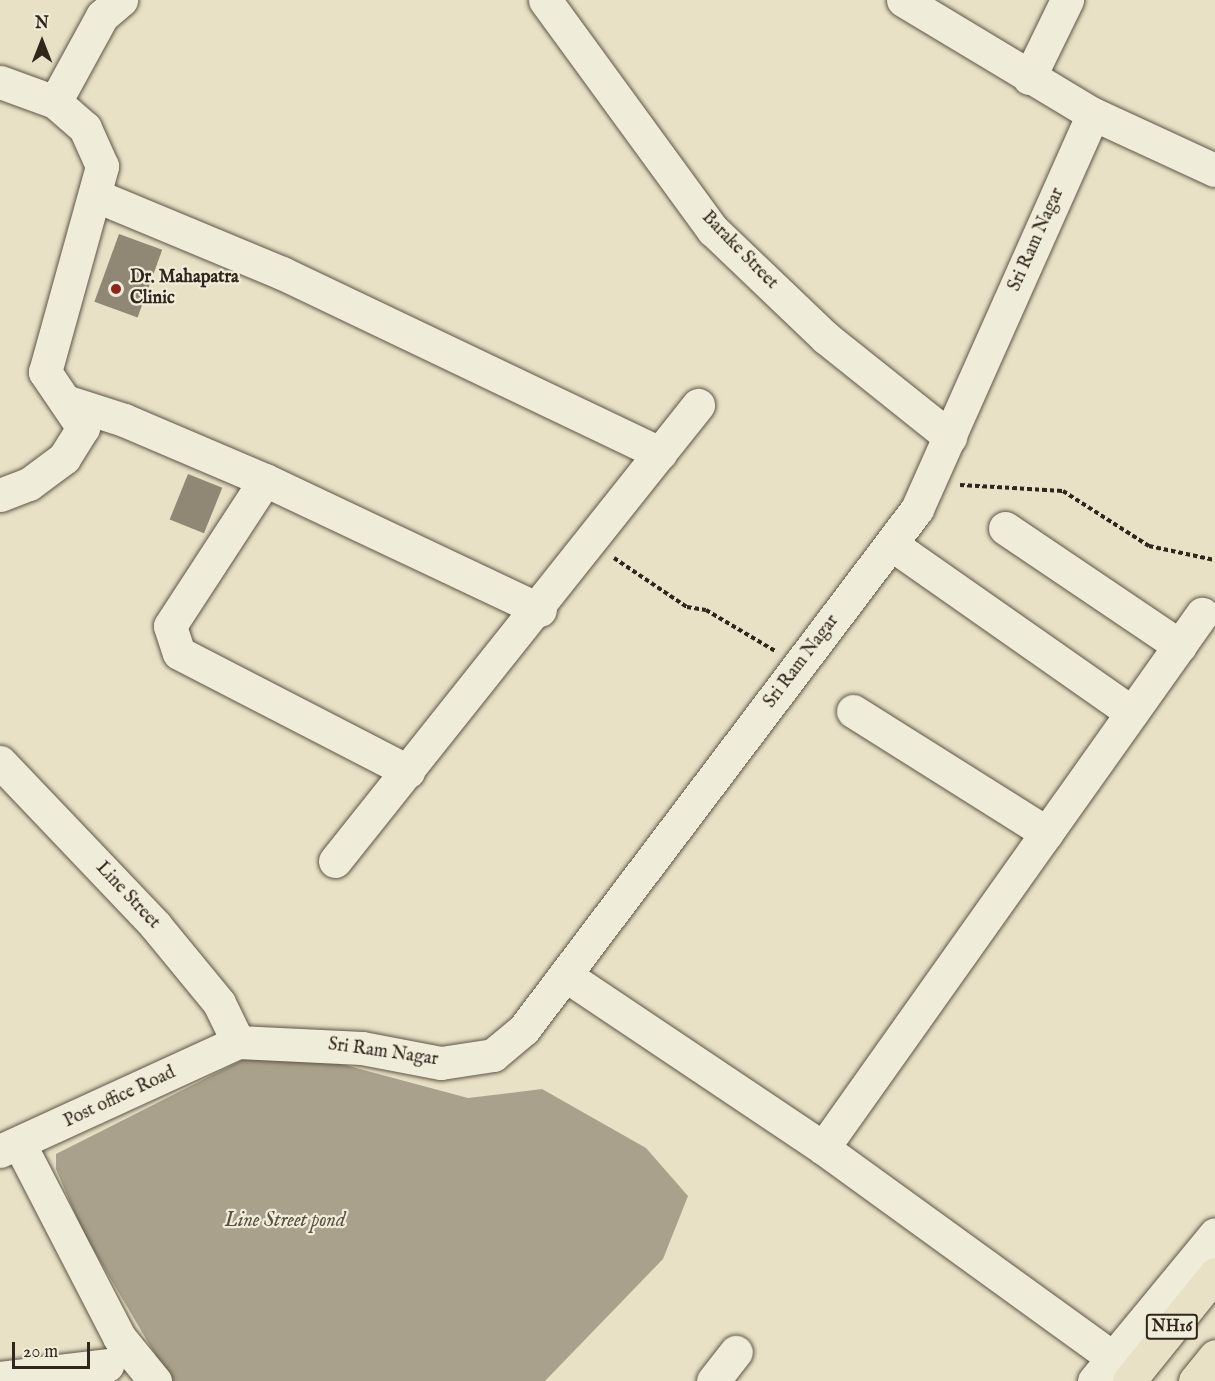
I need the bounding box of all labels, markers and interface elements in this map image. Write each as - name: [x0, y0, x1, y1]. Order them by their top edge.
- north arrow: [12, 12, 72, 72]
- text: N: [35, 14, 49, 34]
- street label: Sri Ram Nagar: [1005, 185, 1069, 295]
- street label: Barake Street: [696, 207, 782, 295]
- place label: Dr. Mahapatra Clinic: [130, 268, 239, 310]
- marker: Dr. Mahapatra Clinic: [107, 280, 125, 298]
- street label: Sri Ram Nagar: [760, 611, 844, 713]
- street label: Line Street: [90, 858, 164, 934]
- street label: Sri Ram Nagar: [327, 1035, 439, 1071]
- street label: Post office Road: [61, 1063, 179, 1133]
- water label: Line Street pond: [225, 1208, 345, 1232]
- road number: NH16: [1145, 1314, 1199, 1340]
- scale bar: [15, 1330, 93, 1368]
- text: 20 m: [23, 1341, 58, 1364]

